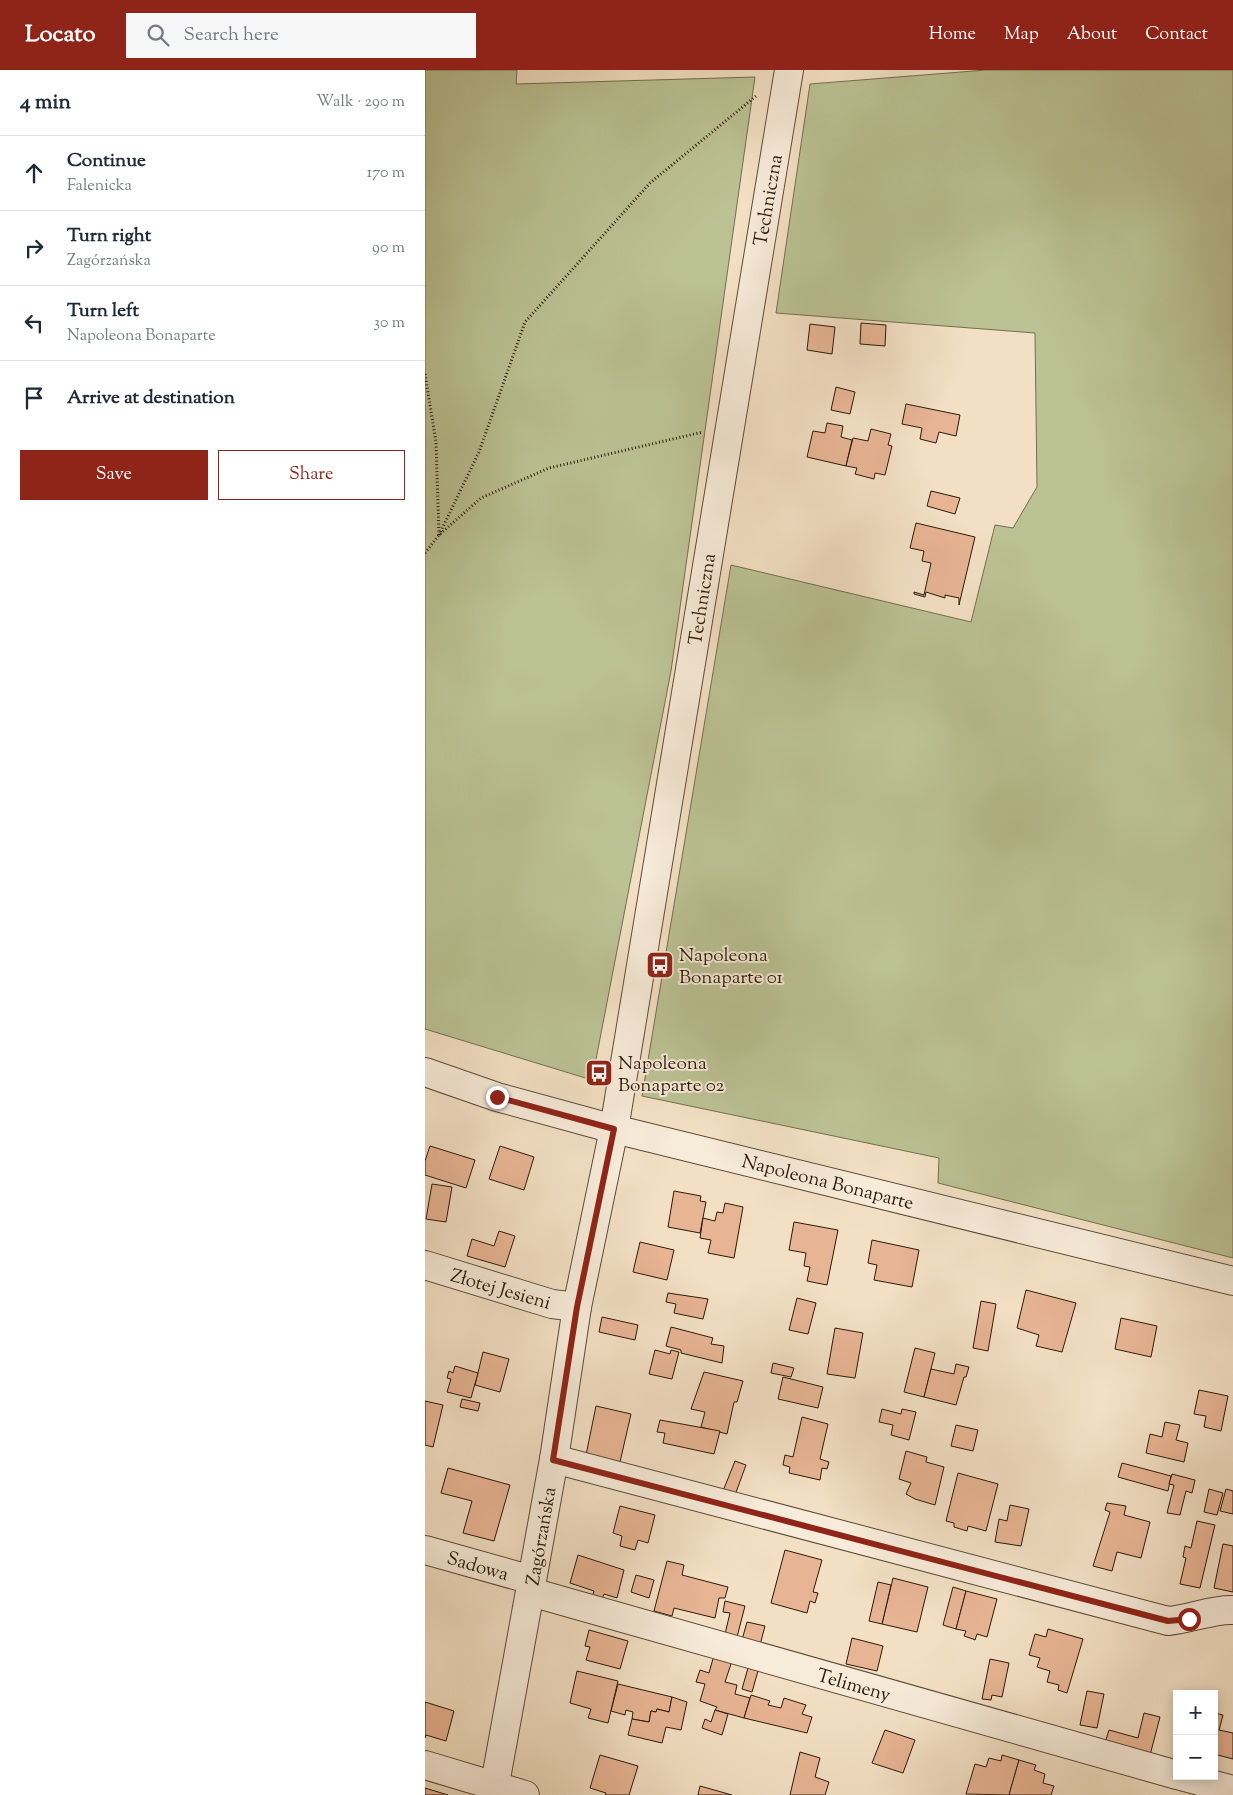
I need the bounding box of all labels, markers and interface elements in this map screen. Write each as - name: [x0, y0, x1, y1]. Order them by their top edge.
- search box: [126, 13, 476, 58]
- text: Locato: [25, 18, 96, 52]
- icon: search: [144, 21, 172, 49]
- text: Search here: [184, 22, 279, 49]
- text: Home: [929, 22, 976, 48]
- text: Map: [1004, 22, 1039, 48]
- text: About: [1067, 22, 1117, 48]
- text: Contact: [1145, 22, 1208, 48]
- text: 4 min: [20, 88, 71, 118]
- text: Walk · 290 m: [316, 91, 405, 114]
- text: Continue: [67, 148, 146, 175]
- street label: Techniczna: [748, 152, 791, 248]
- icon: ahead: [20, 159, 48, 187]
- text: 170 m: [367, 162, 405, 185]
- text: Falenicka: [67, 175, 132, 198]
- text: Turn right: [67, 223, 151, 250]
- icon: right: [20, 234, 48, 262]
- text: 90 m: [372, 237, 405, 260]
- text: Zagórzańska: [67, 250, 151, 273]
- text: Turn left: [67, 298, 139, 325]
- icon: left: [20, 309, 48, 337]
- text: 30 m: [374, 312, 405, 335]
- text: Napoleona Bonaparte: [67, 325, 216, 348]
- icon: arrive: [20, 384, 48, 412]
- text: Arrive at destination: [67, 385, 235, 412]
- button: Save: [20, 450, 208, 500]
- button: Share: [218, 450, 405, 500]
- street label: Techniczna: [683, 551, 724, 647]
- place label: Napoleona Bonaparte 01: [679, 943, 784, 992]
- bus stop icon: Napoleona Bonaparte 01: [645, 950, 675, 980]
- place label: Napoleona Bonaparte 02: [618, 1051, 725, 1100]
- bus stop icon: Napoleona Bonaparte 02: [584, 1058, 614, 1088]
- route end: [486, 1086, 509, 1109]
- street label: Napoleona Bonaparte: [738, 1149, 916, 1218]
- street label: Złotej Jesieni: [447, 1263, 554, 1318]
- street label: Zagórzańska: [521, 1485, 564, 1588]
- street label: Sadowa: [443, 1546, 512, 1589]
- route start: [1178, 1608, 1201, 1631]
- street label: Telimeny: [813, 1663, 894, 1710]
- map controls: [1173, 1690, 1218, 1780]
- button: +: [1173, 1690, 1218, 1735]
- button: −: [1173, 1735, 1218, 1780]

